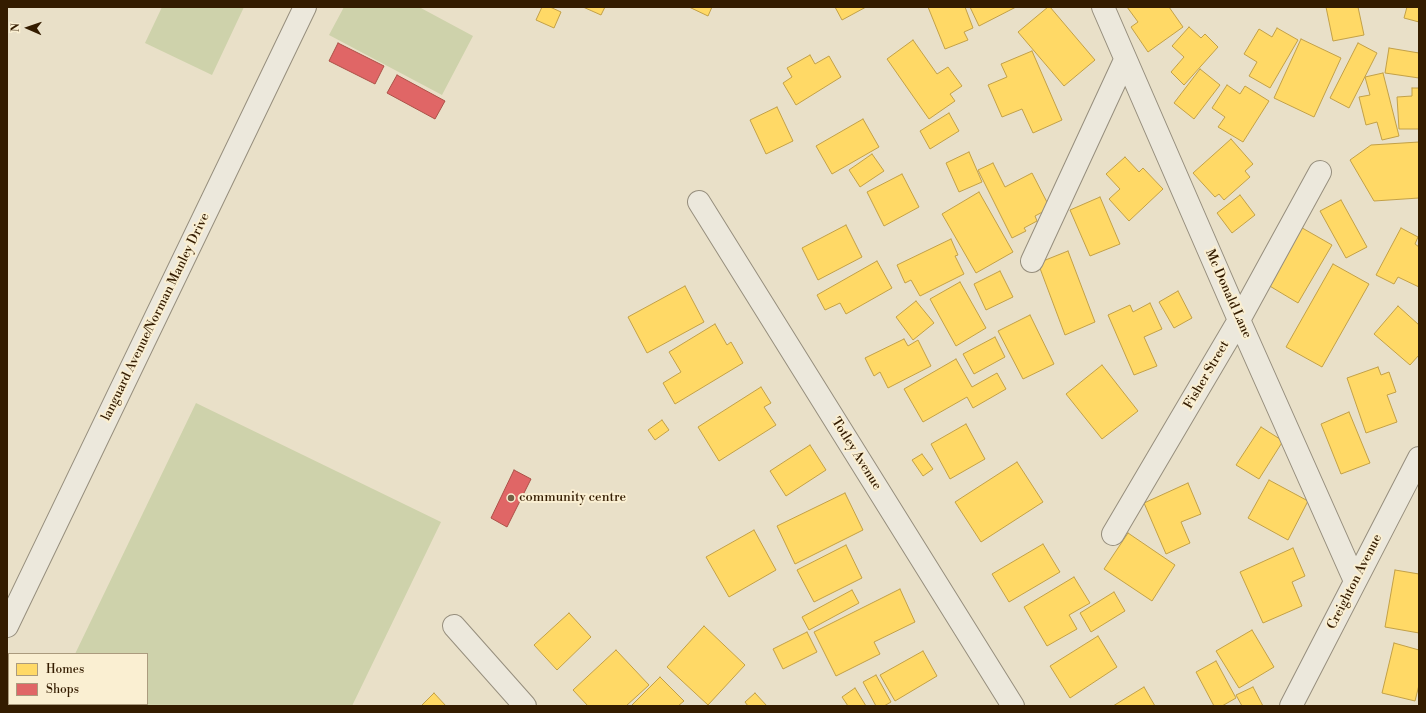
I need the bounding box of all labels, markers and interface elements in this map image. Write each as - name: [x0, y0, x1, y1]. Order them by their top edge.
- north arrow: [8, 8, 48, 48]
- text: N: [9, 23, 23, 32]
- street label: languard Avenue/Norman Manley Drive: [99, 211, 213, 423]
- street label: Mc Donald Lane: [1201, 247, 1255, 341]
- street label: Fisher Street: [1181, 338, 1233, 412]
- street label: Totley Avenue: [828, 415, 884, 493]
- place label: community centre: [519, 490, 626, 506]
- marker: community centre: [506, 493, 516, 503]
- street label: Creighton Avenue: [1324, 532, 1386, 632]
- legend: [8, 653, 148, 705]
- text: Homes: [46, 662, 84, 677]
- text: Shops: [46, 682, 79, 697]

